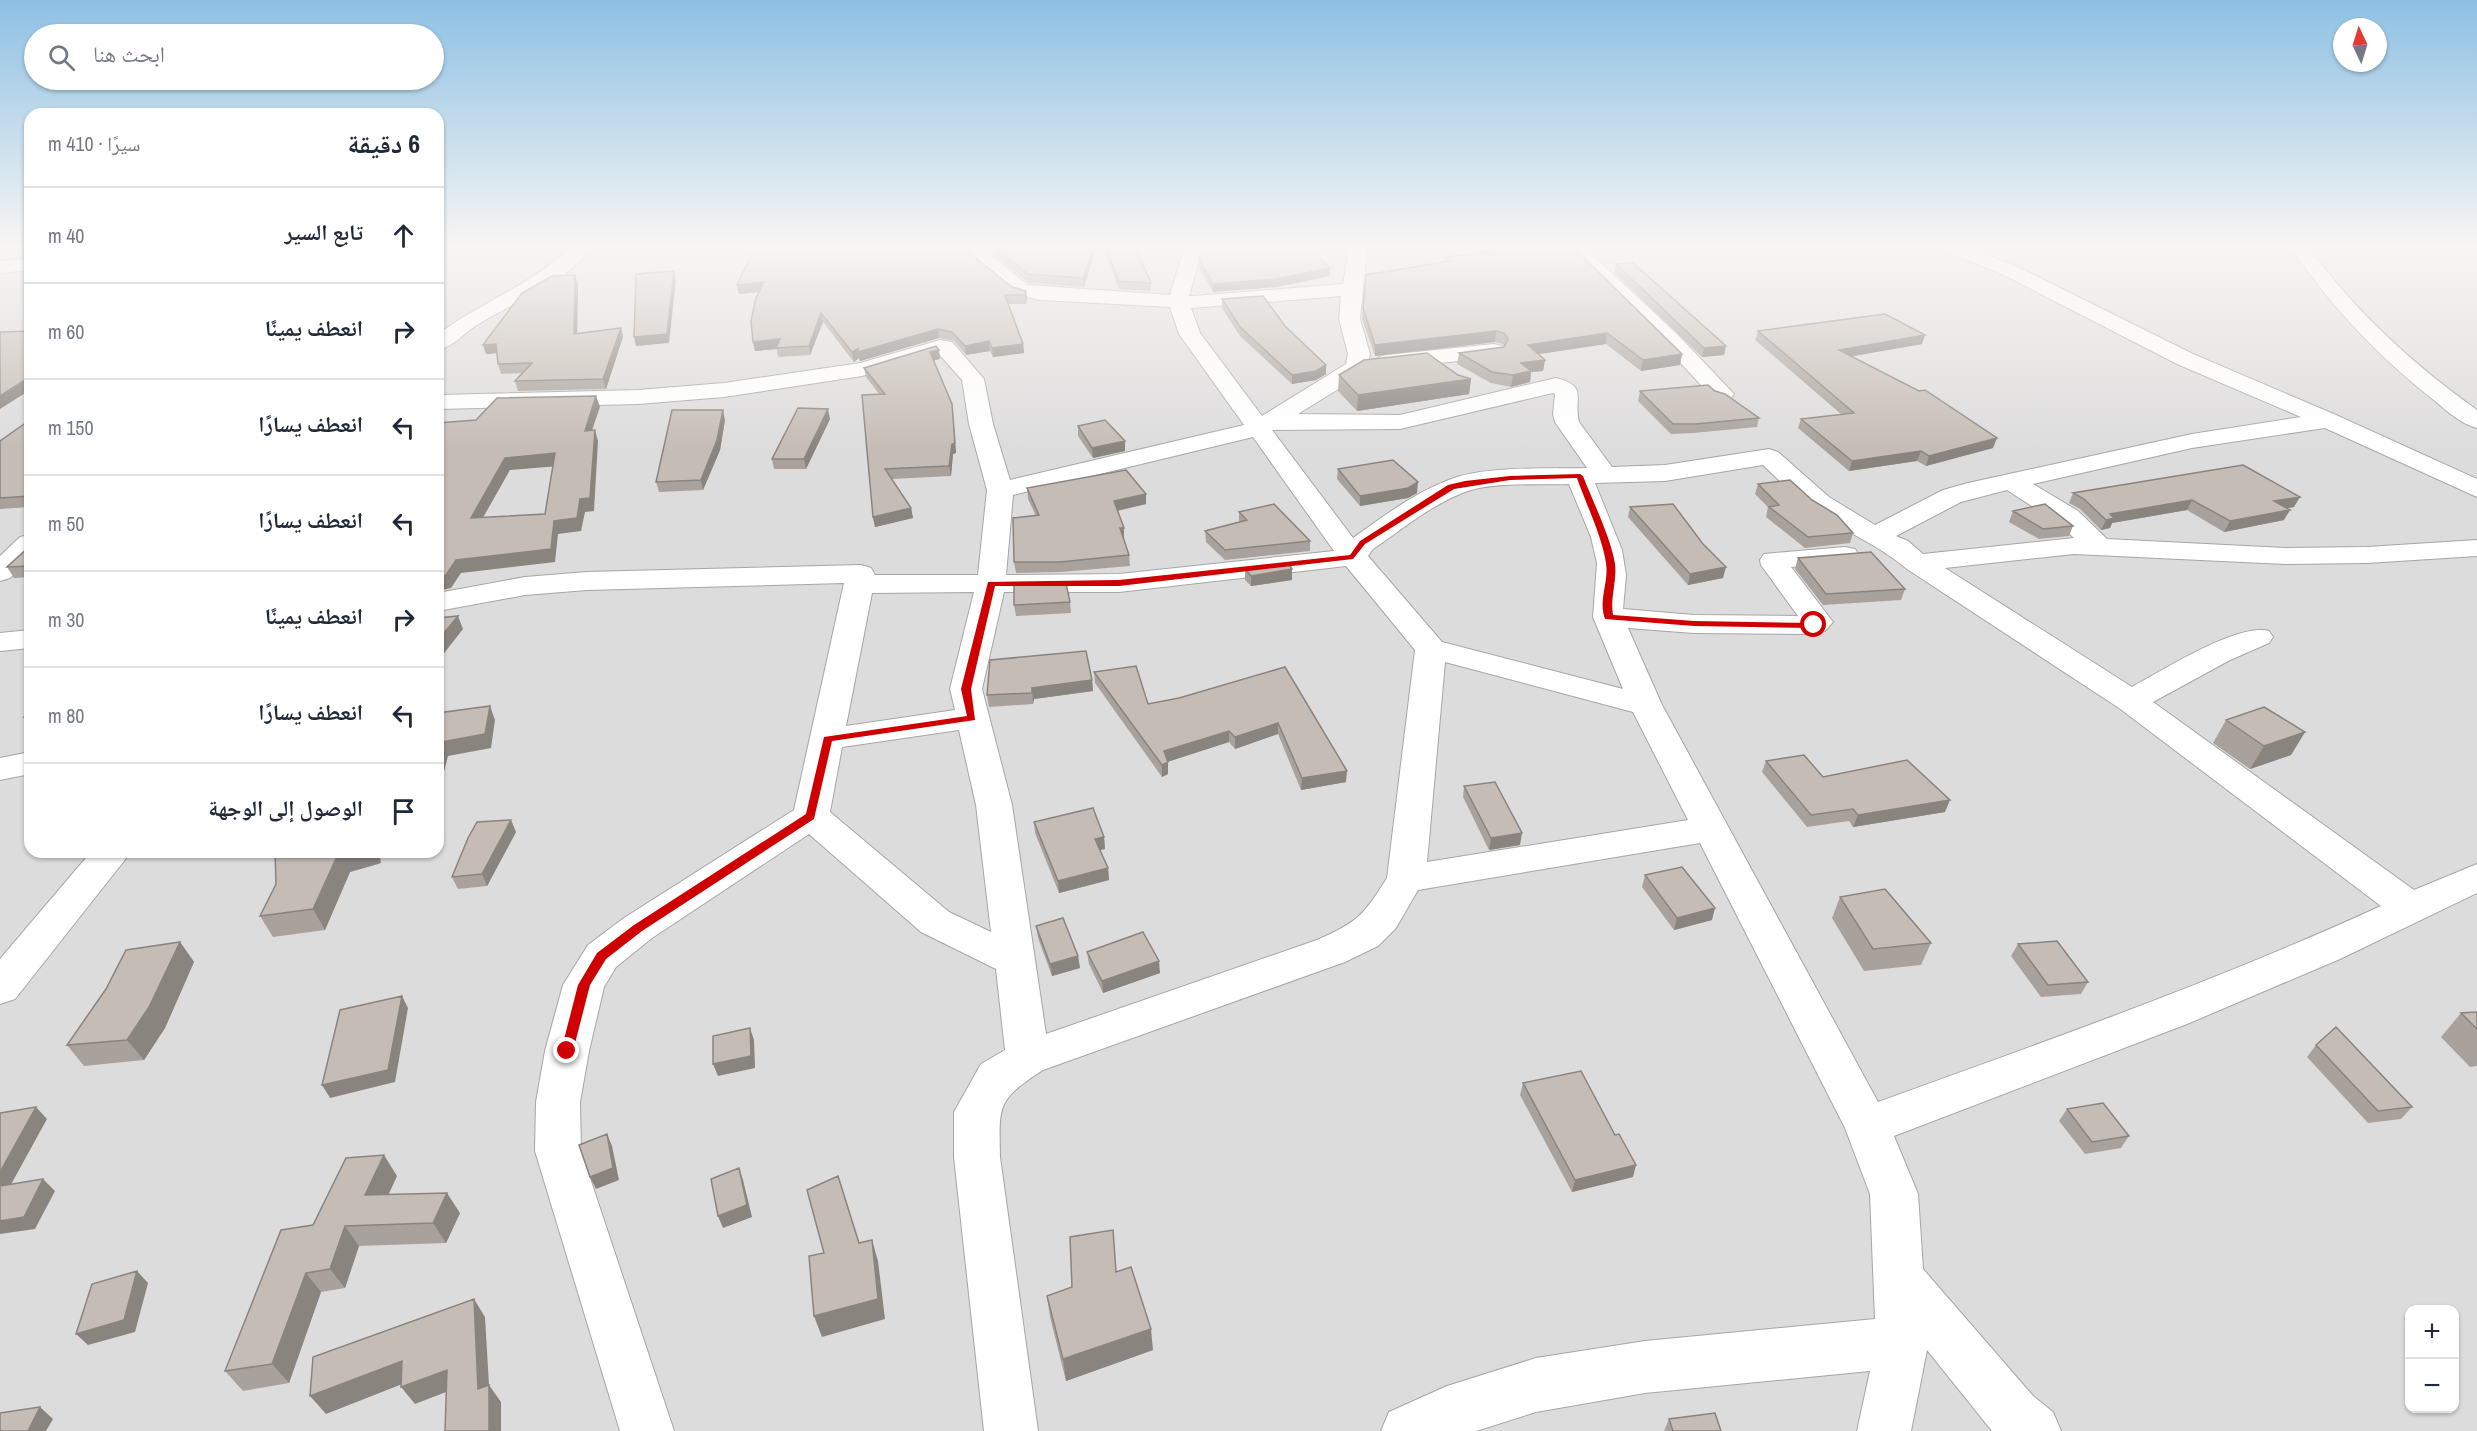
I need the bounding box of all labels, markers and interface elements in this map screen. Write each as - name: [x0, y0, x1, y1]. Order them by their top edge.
- north arrow: [2333, 18, 2387, 72]
- search box: [24, 24, 444, 90]
- text: ابحث هنا: [93, 39, 165, 69]
- icon: search: [45, 41, 78, 74]
- text: 6 دقيقة: [348, 126, 420, 161]
- text: سيرًا · 410 m: [48, 130, 141, 157]
- text: تابع السير: [285, 217, 363, 247]
- icon: ahead: [387, 219, 420, 252]
- text: 40 m: [48, 222, 84, 249]
- text: انعطف يمينًا: [265, 313, 363, 343]
- icon: right: [387, 315, 420, 348]
- text: 60 m: [48, 318, 84, 345]
- text: انعطف يسارًا: [258, 409, 363, 439]
- icon: left: [387, 411, 420, 444]
- text: 150 m: [48, 414, 94, 441]
- text: انعطف يسارًا: [258, 505, 363, 535]
- icon: left: [387, 507, 420, 540]
- text: 50 m: [48, 510, 84, 537]
- text: انعطف يمينًا: [265, 601, 363, 631]
- icon: right: [387, 603, 420, 636]
- text: 30 m: [48, 606, 84, 633]
- route start: [1800, 611, 1826, 637]
- text: انعطف يسارًا: [258, 697, 363, 727]
- icon: left: [387, 699, 420, 732]
- text: 80 m: [48, 702, 84, 729]
- text: الوصول إلى الوجهة: [208, 793, 363, 823]
- icon: arrive: [387, 795, 420, 828]
- route end: [553, 1037, 579, 1063]
- map controls: [2405, 1305, 2459, 1413]
- button: +: [2405, 1305, 2459, 1359]
- button: −: [2405, 1359, 2459, 1413]

